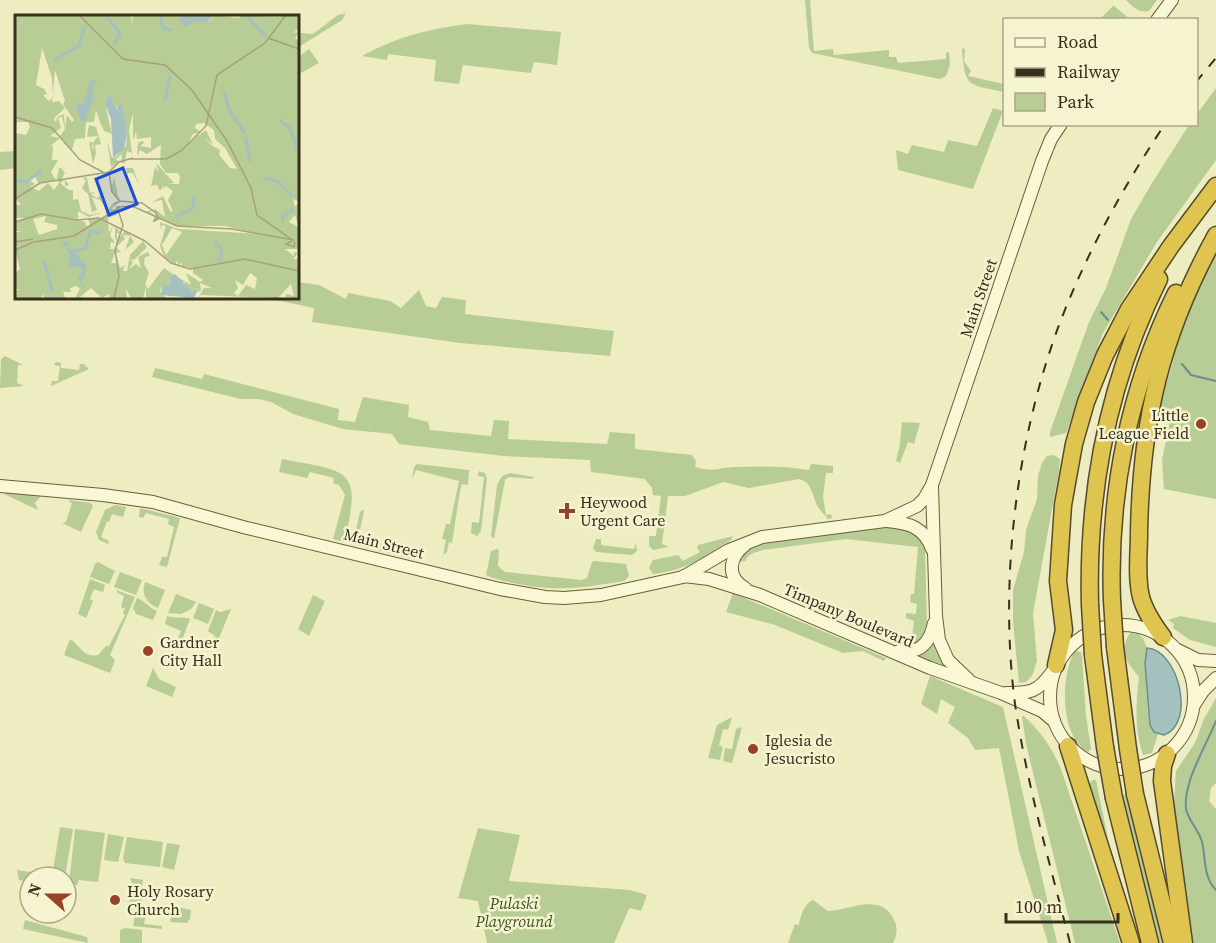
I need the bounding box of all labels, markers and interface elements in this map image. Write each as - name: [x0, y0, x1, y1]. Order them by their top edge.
- inset map: [15, 15, 298, 298]
- legend: [1003, 18, 1198, 126]
- text: Road: [1057, 29, 1098, 54]
- text: Railway: [1057, 59, 1121, 84]
- text: Park: [1057, 89, 1094, 114]
- street label: Main Street: [954, 255, 1002, 340]
- place label: Little League Field: [1098, 404, 1189, 444]
- marker: Little League Field: [1194, 417, 1208, 431]
- place label: Heywood Urgent Care: [580, 491, 666, 531]
- marker: Heywood Urgent Care: [558, 502, 576, 520]
- street label: Main Street: [342, 522, 427, 564]
- street label: Timpany Boulevard: [780, 578, 918, 652]
- place label: Gardner City Hall: [160, 631, 222, 671]
- marker: Gardner City Hall: [141, 644, 155, 658]
- place label: Iglesia de Jesucristo: [764, 729, 835, 769]
- marker: Iglesia de Jesucristo: [746, 742, 760, 756]
- north arrow: [18, 865, 78, 925]
- text: N: [22, 880, 46, 899]
- place label: Holy Rosary Church: [127, 880, 214, 920]
- scale bar: [1006, 886, 1118, 924]
- park label: Pulaski Playground: [474, 892, 553, 932]
- marker: Holy Rosary Church: [108, 893, 122, 907]
- text: 100 m: [1015, 894, 1062, 919]

